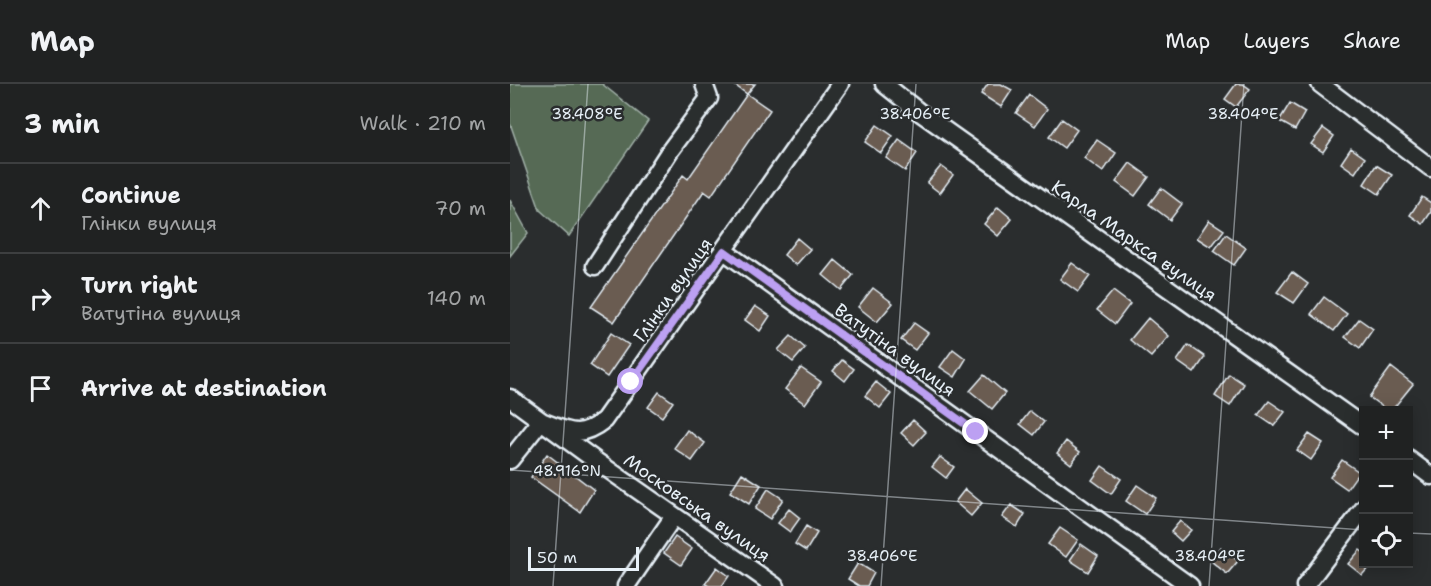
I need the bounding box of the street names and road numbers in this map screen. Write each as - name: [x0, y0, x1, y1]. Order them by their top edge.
- street label: Карла Маркса вулиця: [1047, 175, 1221, 307]
- street label: Глінки вулиця: [628, 233, 718, 347]
- street label: Ватутіна вулиця: [830, 298, 960, 402]
- street label: Московська вулиця: [619, 448, 775, 568]

